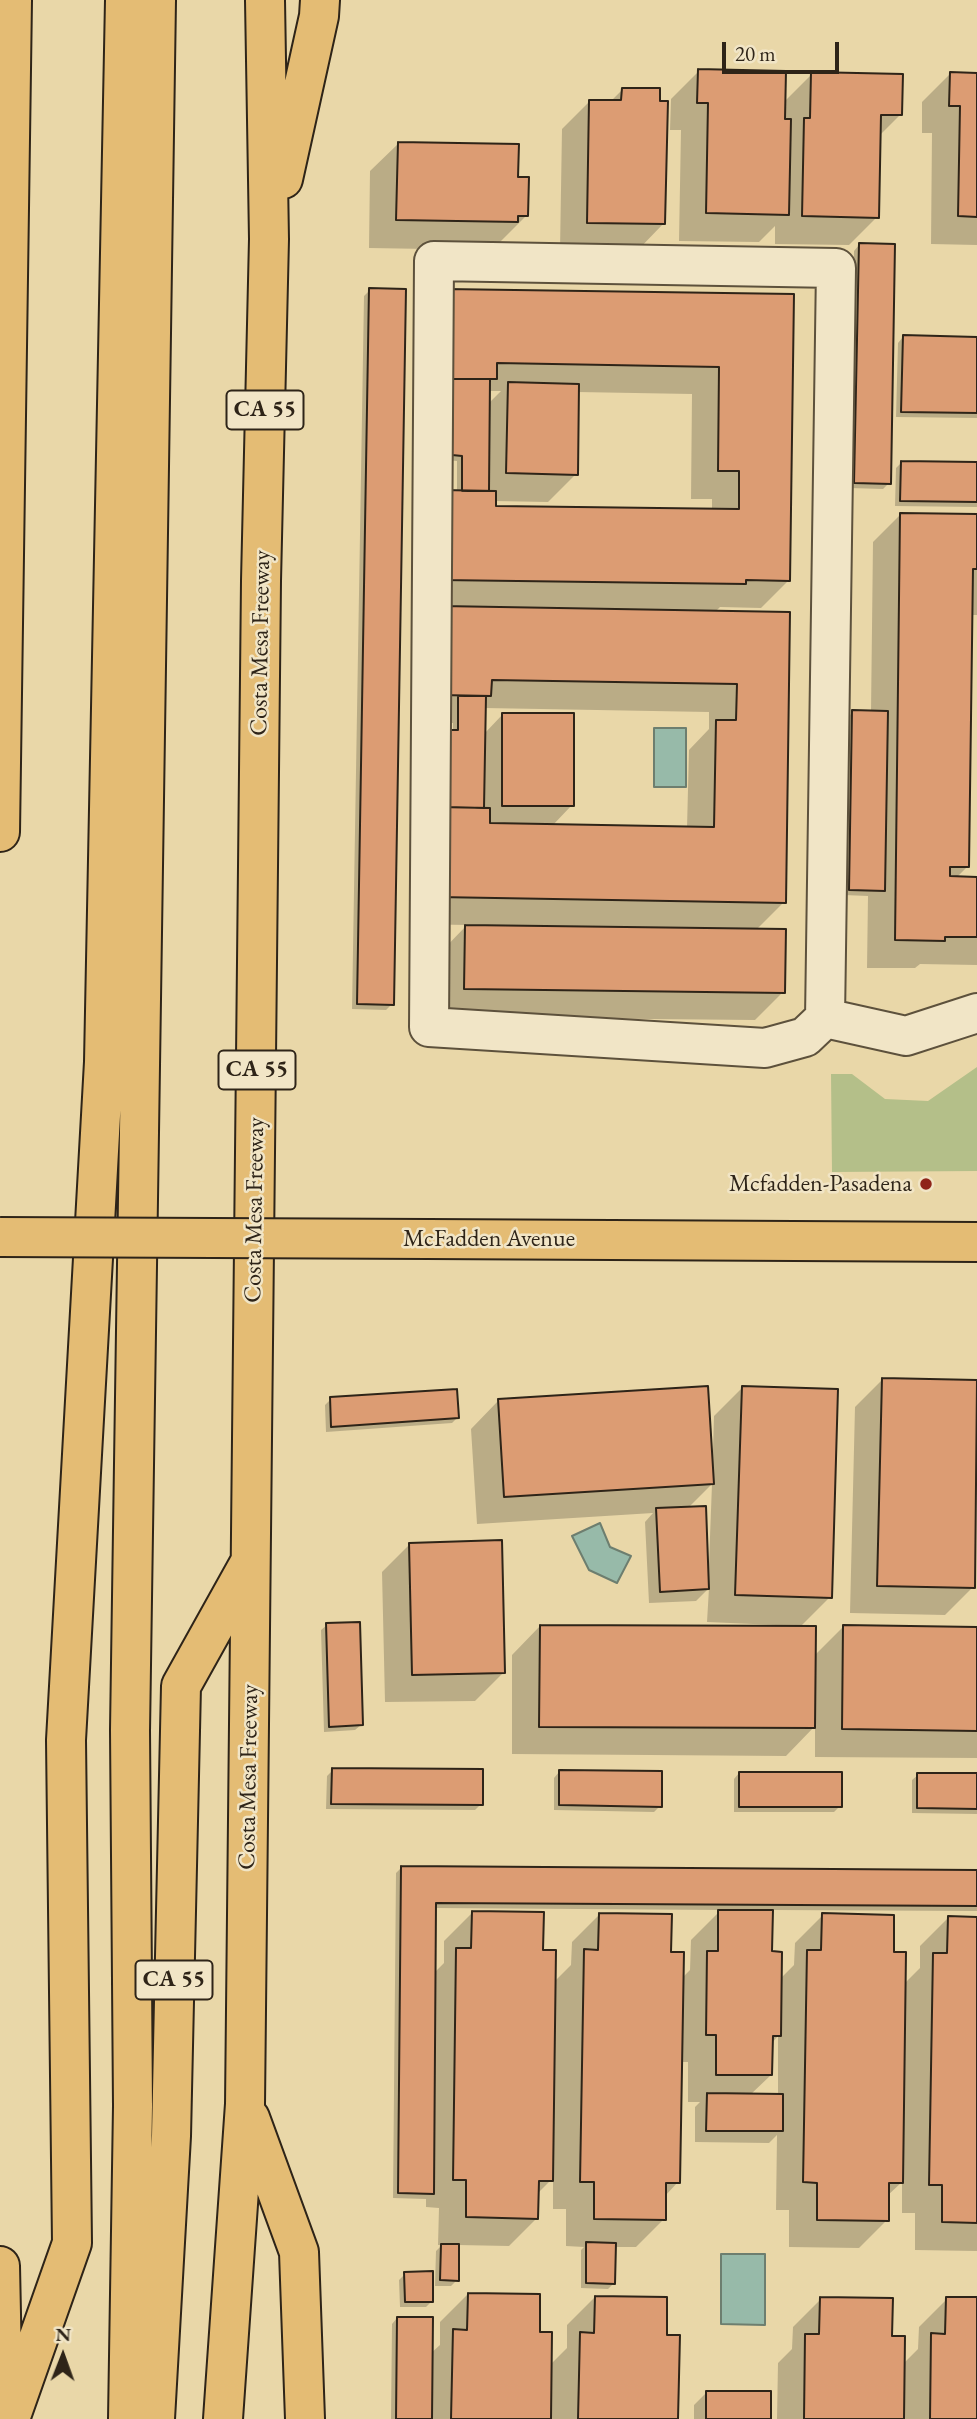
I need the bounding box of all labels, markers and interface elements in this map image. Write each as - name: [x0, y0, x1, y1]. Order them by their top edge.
- scale bar: [725, 28, 842, 72]
- text: 20 m: [735, 40, 776, 67]
- road number: CA 55: [226, 390, 304, 430]
- street label: Costa Mesa Freeway: [245, 550, 277, 736]
- road number: CA 55: [218, 1050, 296, 1090]
- street label: Costa Mesa Freeway: [239, 1117, 271, 1303]
- place label: Mcfadden-Pasadena: [729, 1170, 912, 1198]
- marker: Mcfadden-Pasadena: [918, 1176, 934, 1192]
- street label: McFadden Avenue: [403, 1225, 575, 1253]
- street label: Costa Mesa Freeway: [233, 1684, 265, 1870]
- road number: CA 55: [136, 1960, 212, 1999]
- north arrow: [28, 2321, 98, 2391]
- text: N: [55, 2322, 71, 2347]

